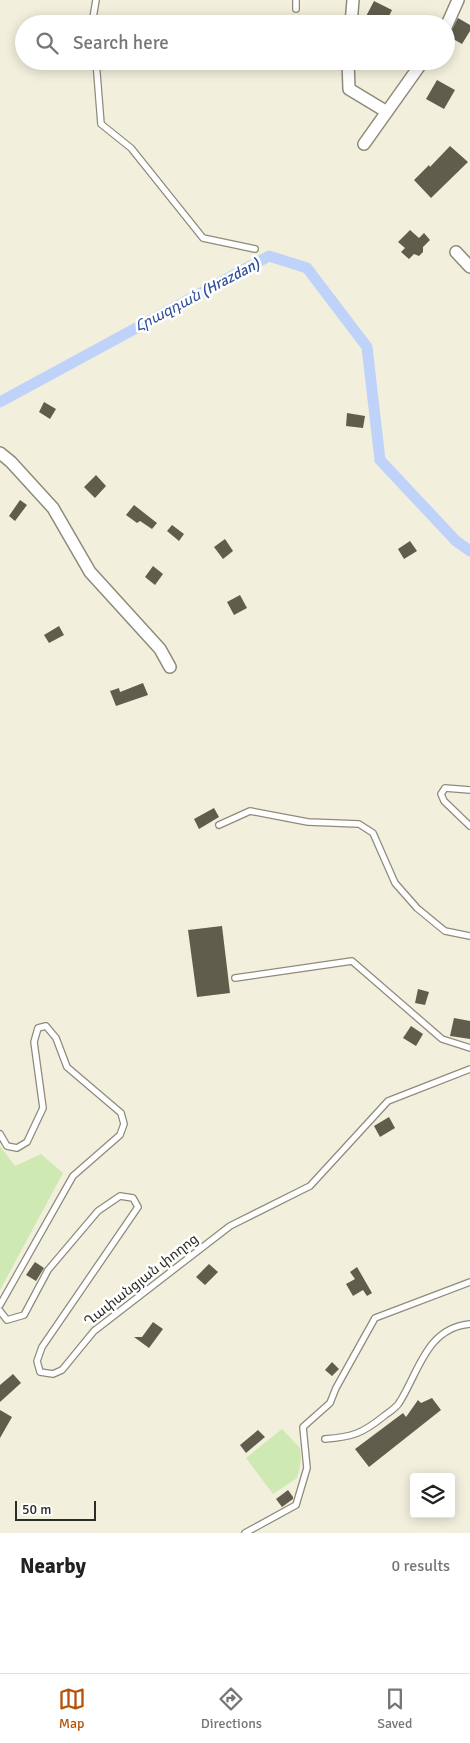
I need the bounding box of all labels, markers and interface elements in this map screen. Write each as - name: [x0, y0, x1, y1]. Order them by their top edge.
- search box: [15, 15, 455, 70]
- icon: search: [33, 29, 61, 57]
- text: Search here: [73, 31, 169, 55]
- water label: Հրազդան (Hrazdan): [132, 254, 263, 335]
- street label: Ղափանցյան փողոց: [80, 1230, 202, 1330]
- map controls: [410, 1473, 455, 1518]
- button: layers: [410, 1473, 455, 1518]
- scale bar: [15, 1498, 96, 1521]
- text: 50 m: [22, 1501, 51, 1518]
- text: Nearby: [20, 1553, 86, 1579]
- text: 0 results: [391, 1556, 450, 1576]
- tab: Map: [58, 1685, 86, 1732]
- tab: Directions: [201, 1685, 262, 1732]
- tab: Saved: [377, 1685, 412, 1732]

